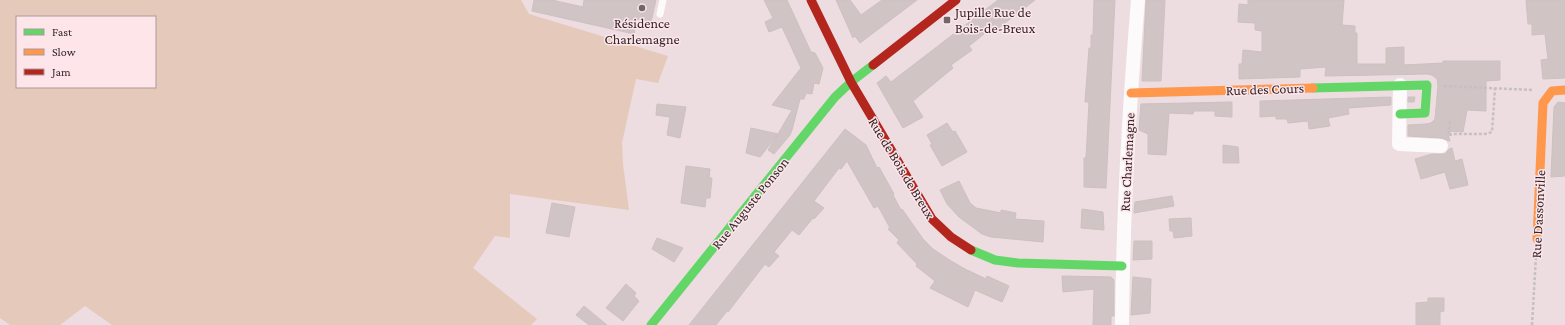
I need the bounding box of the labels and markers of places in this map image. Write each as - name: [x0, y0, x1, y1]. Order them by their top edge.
- marker: Résidence Charlemagne: [637, 3, 647, 13]
- place label: Jupille Rue de Bois-de-Breux: [953, 4, 1036, 36]
- place label: Résidence Charlemagne: [604, 15, 680, 47]
- marker: Jupille Rue de Bois-de-Breux: [942, 15, 952, 25]

